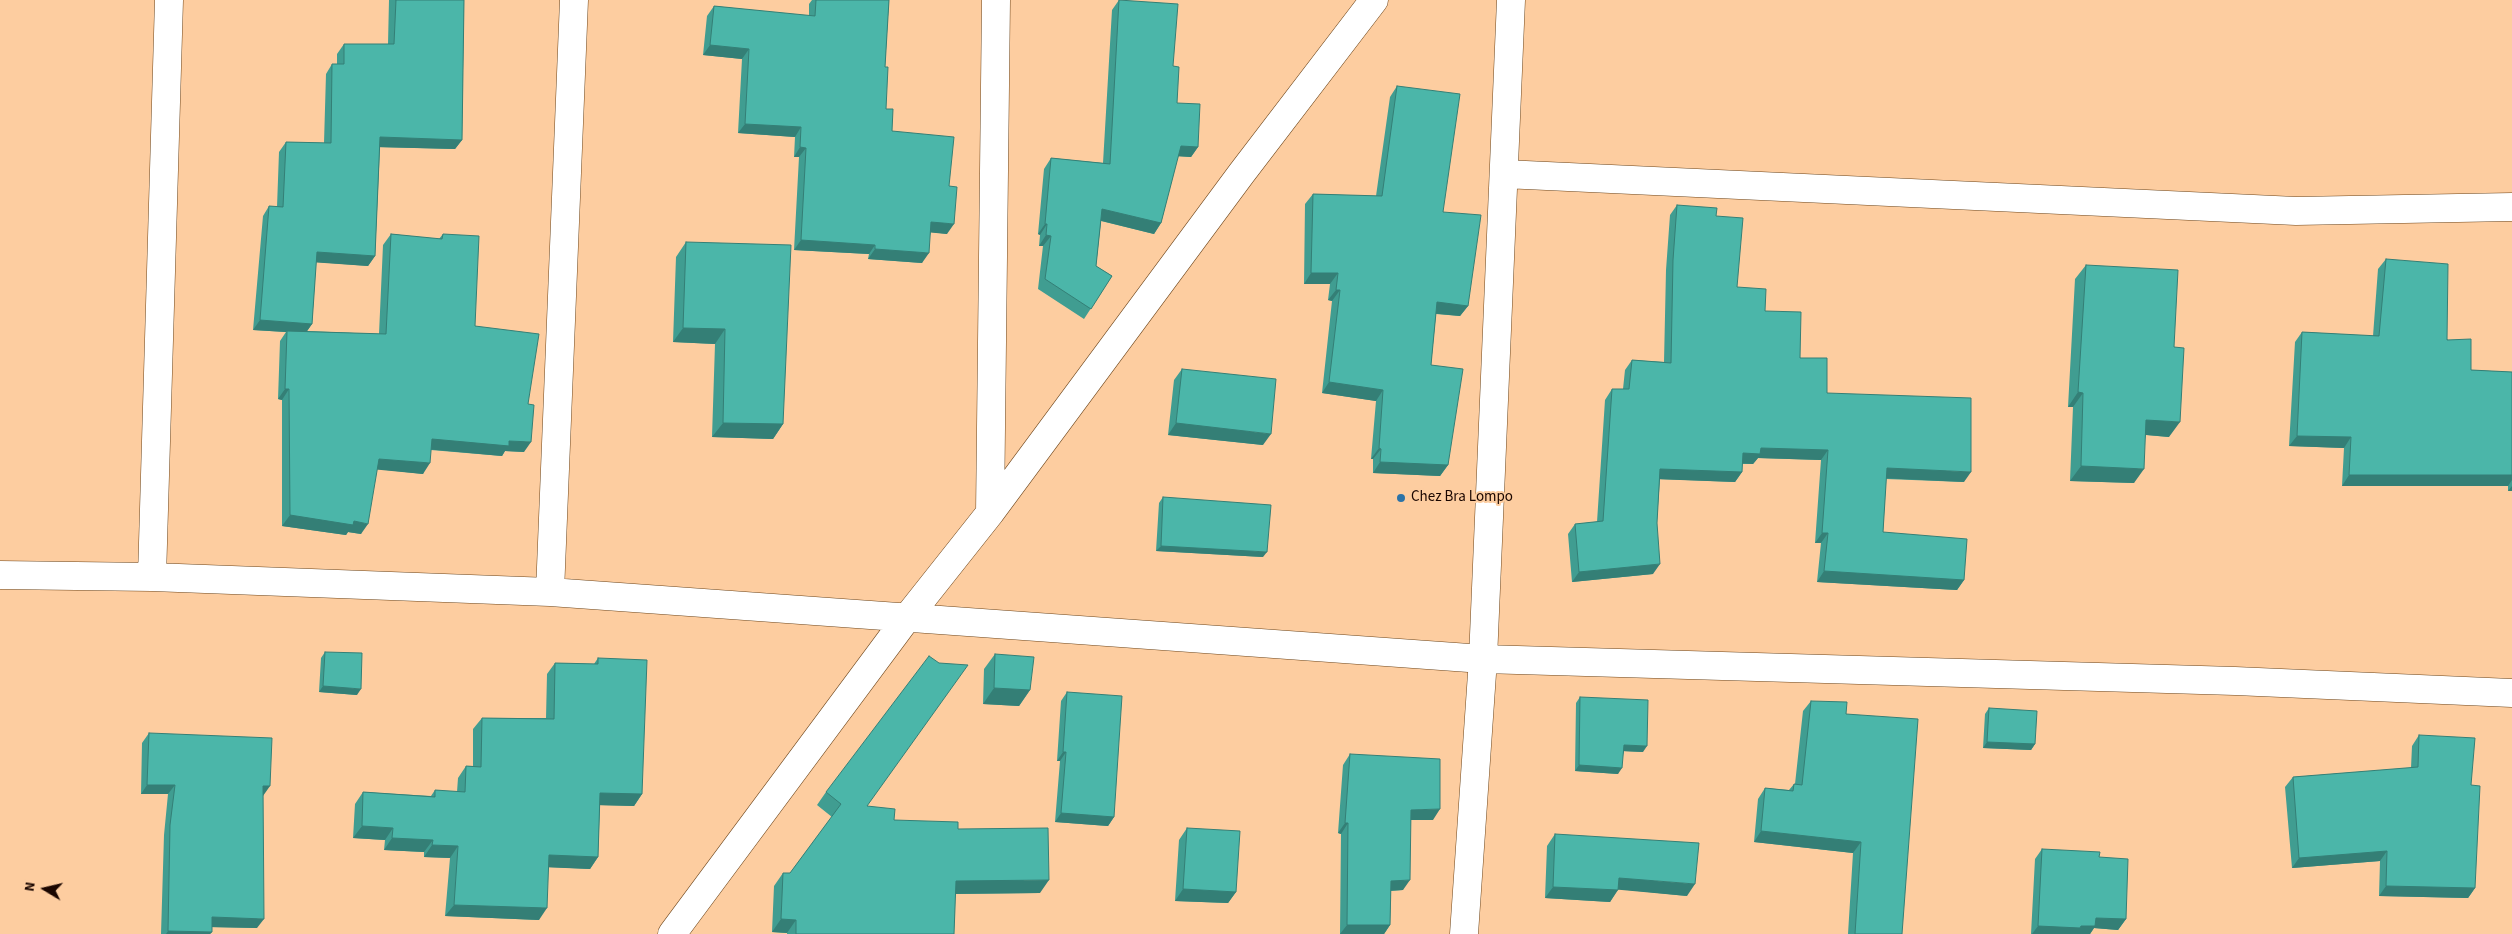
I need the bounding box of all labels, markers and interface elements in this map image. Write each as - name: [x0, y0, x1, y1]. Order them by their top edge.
- place label: Chez Bra Lompo: [1411, 489, 1513, 507]
- marker: Chez Bra Lompo: [1395, 492, 1407, 504]
- north arrow: [20, 864, 70, 914]
- text: N: [20, 880, 41, 893]

